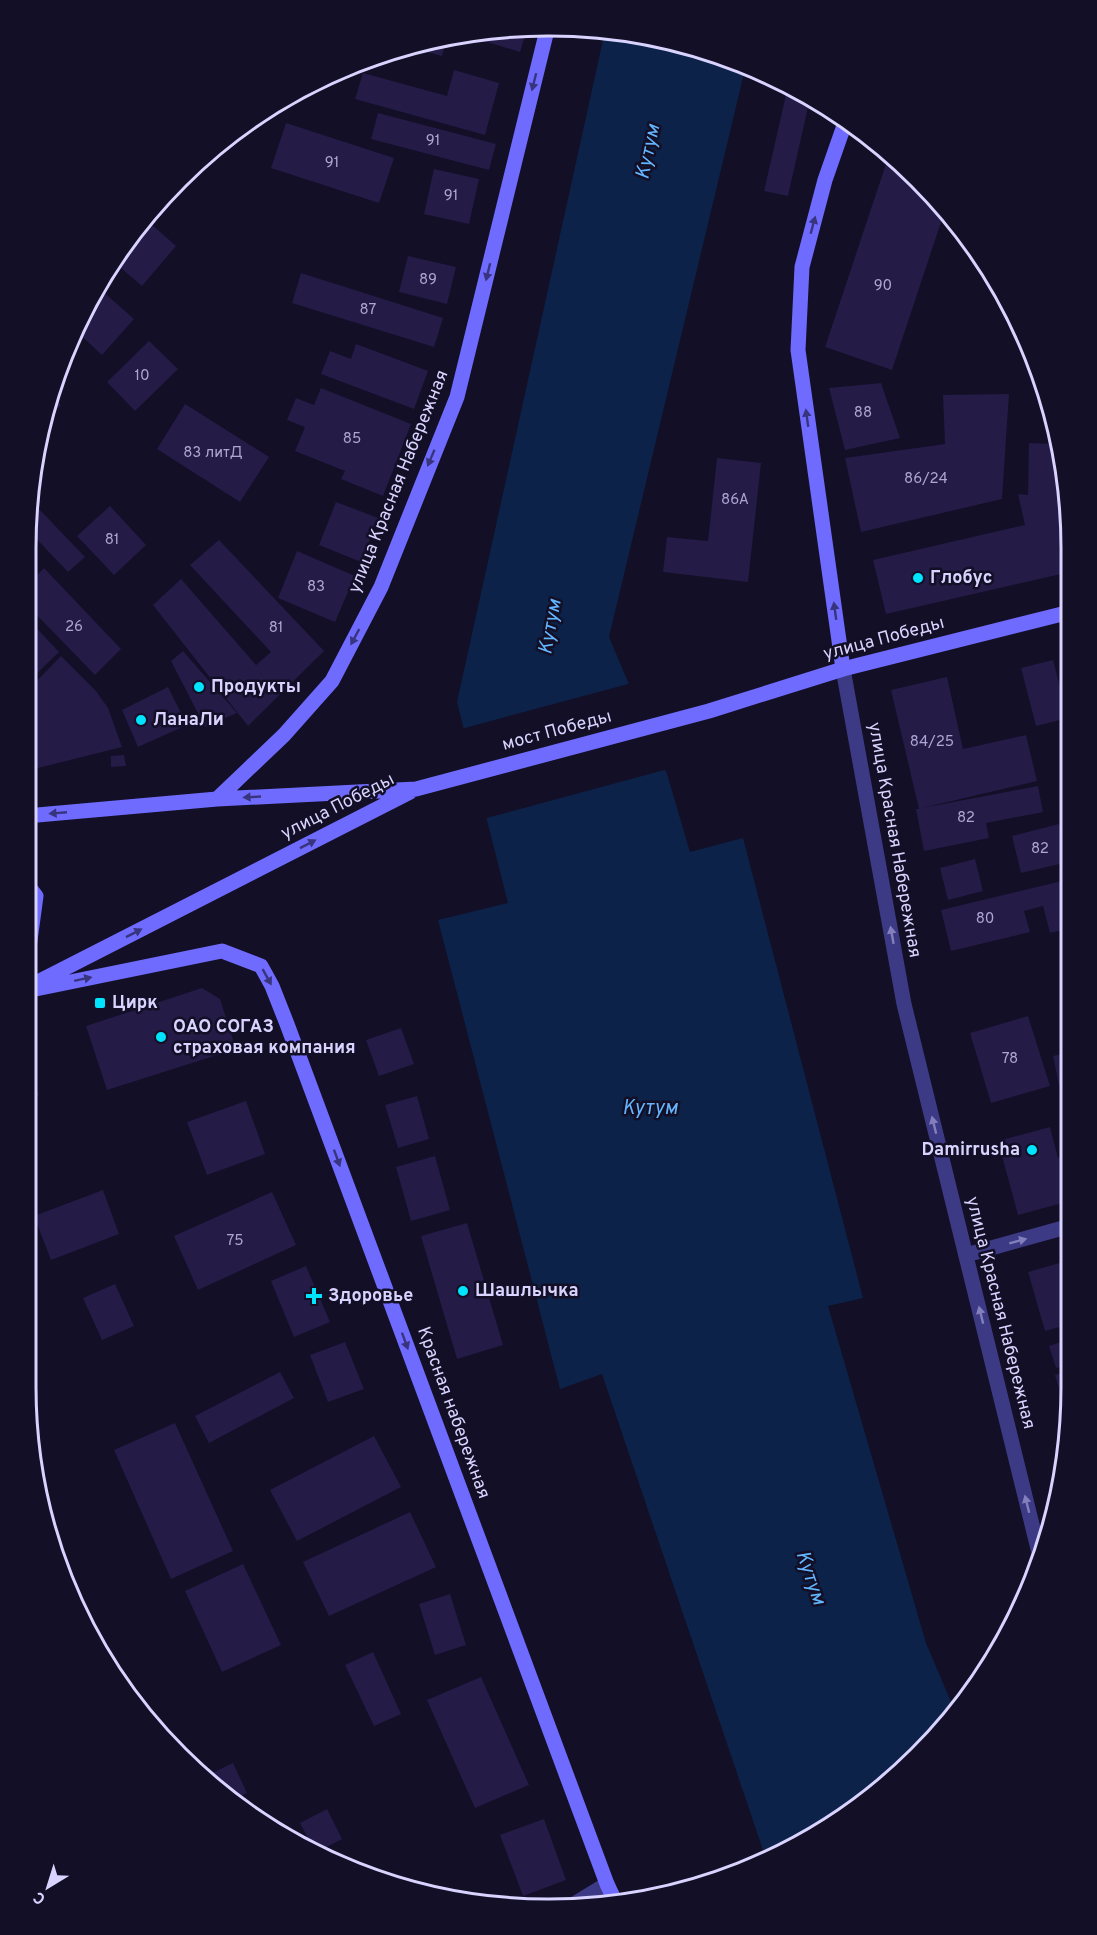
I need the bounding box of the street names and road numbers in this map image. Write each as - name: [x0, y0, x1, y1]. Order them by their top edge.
- street label: улица Красная Набережная: [344, 367, 454, 597]
- street label: улица Победы: [821, 612, 947, 666]
- street label: мост Победы: [500, 705, 614, 757]
- street label: улица Красная Набережная: [862, 720, 926, 960]
- street label: улица Победы: [277, 768, 399, 846]
- street label: улица Красная Набережная: [960, 1194, 1040, 1432]
- street label: Красная набережная: [411, 1324, 495, 1502]

